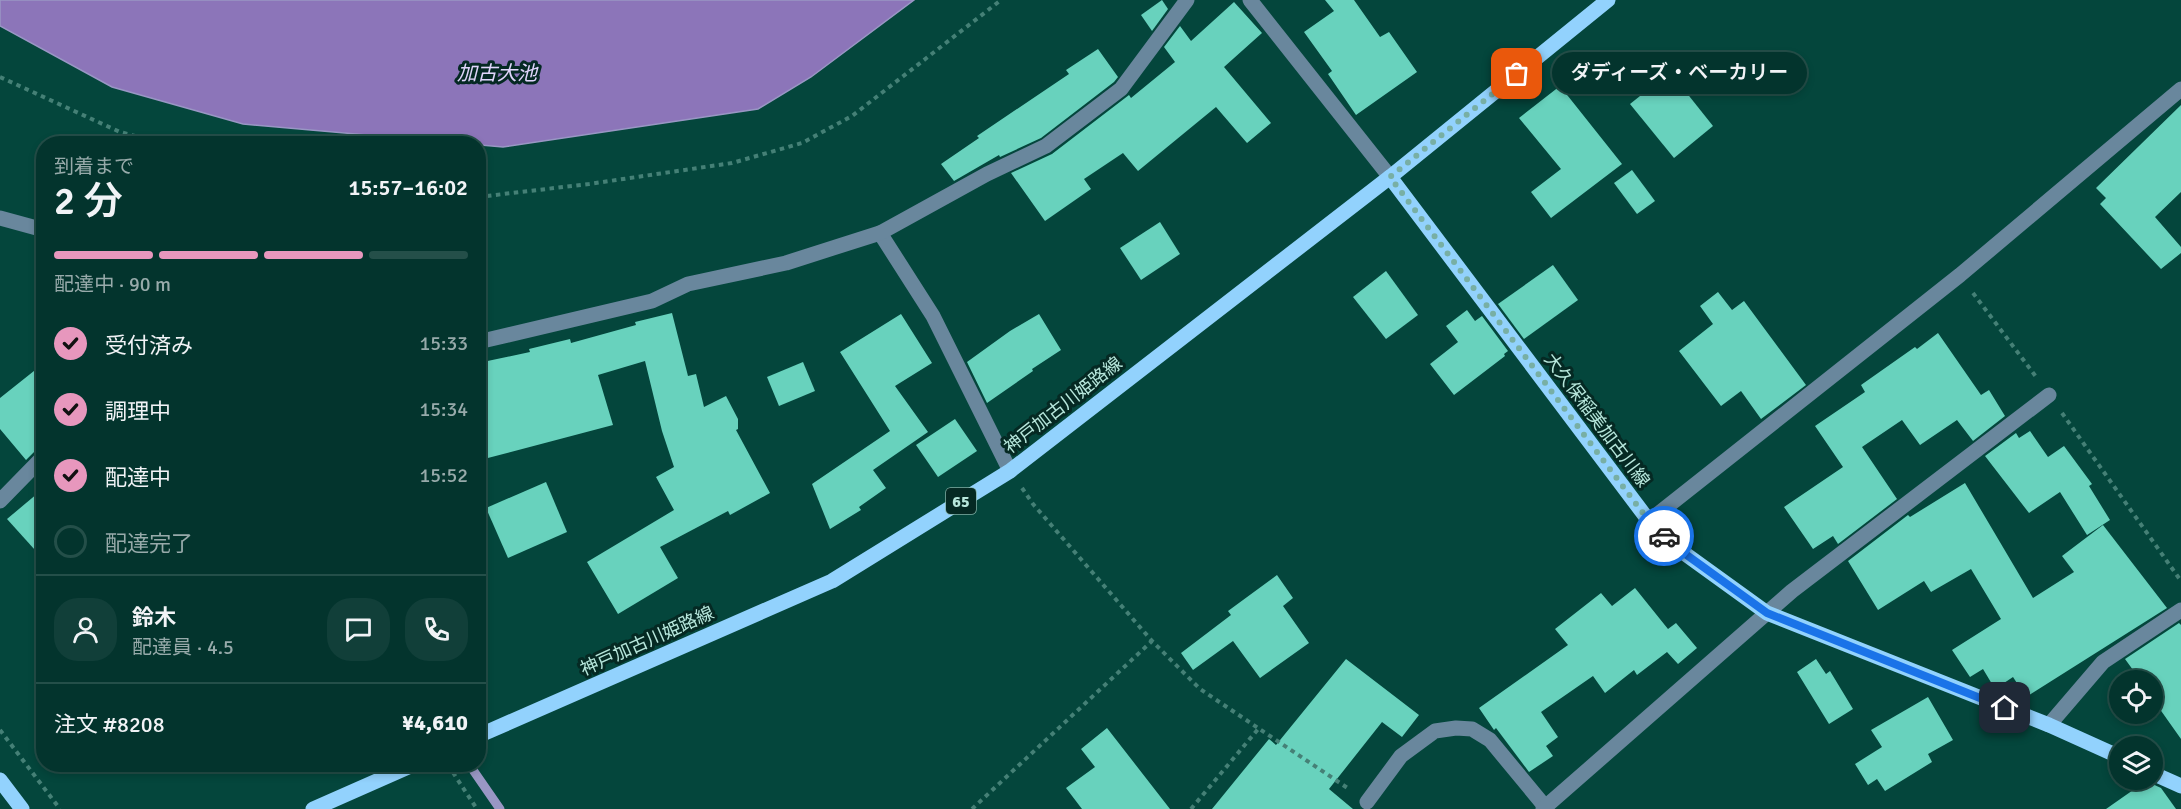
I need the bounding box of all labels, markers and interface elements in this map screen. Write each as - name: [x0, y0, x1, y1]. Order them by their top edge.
- pin: [1491, 48, 1542, 99]
- callout: ダディーズ・ベーカリー: [1553, 53, 1808, 95]
- icon: bag: [1500, 57, 1533, 90]
- text: ダディーズ・ベーカリー: [1571, 60, 1788, 85]
- water label: 加古大池: [457, 61, 539, 86]
- text: 到着まで: [54, 154, 134, 179]
- text: 15:57–16:02: [349, 174, 468, 201]
- text: 2 分: [54, 177, 123, 225]
- text: 配達中 · 90 m: [54, 272, 171, 297]
- icon: check: [54, 327, 87, 360]
- text: 15:33: [419, 331, 468, 356]
- text: 受付済み: [105, 332, 193, 359]
- street label: 大久保稲美加古川線: [1539, 349, 1655, 491]
- street label: 神戸加古川姫路線: [999, 352, 1127, 458]
- icon: check: [54, 393, 87, 426]
- text: 15:34: [419, 397, 468, 422]
- text: 調理中: [105, 398, 171, 425]
- icon: check: [54, 459, 87, 492]
- text: 15:52: [419, 463, 468, 488]
- text: 配達中: [105, 464, 171, 491]
- road number: 65: [946, 488, 976, 514]
- courier: [1634, 506, 1694, 566]
- icon: car: [1648, 520, 1681, 553]
- text: 配達完了: [105, 530, 193, 557]
- button: person: [54, 598, 117, 661]
- button: chat: [327, 598, 390, 661]
- button: phone: [405, 598, 468, 661]
- street label: 神戸加古川姫路線: [577, 602, 717, 680]
- text: 鈴木: [132, 604, 176, 631]
- text: 配達員 · 4.5: [132, 635, 234, 660]
- map controls: [2109, 670, 2163, 790]
- button: locate: [2109, 670, 2163, 724]
- pin: [1979, 682, 2030, 733]
- icon: home: [1988, 691, 2021, 724]
- text: ¥4,610: [402, 709, 468, 736]
- text: 注文 #8208: [54, 711, 165, 738]
- button: layers: [2109, 736, 2163, 790]

